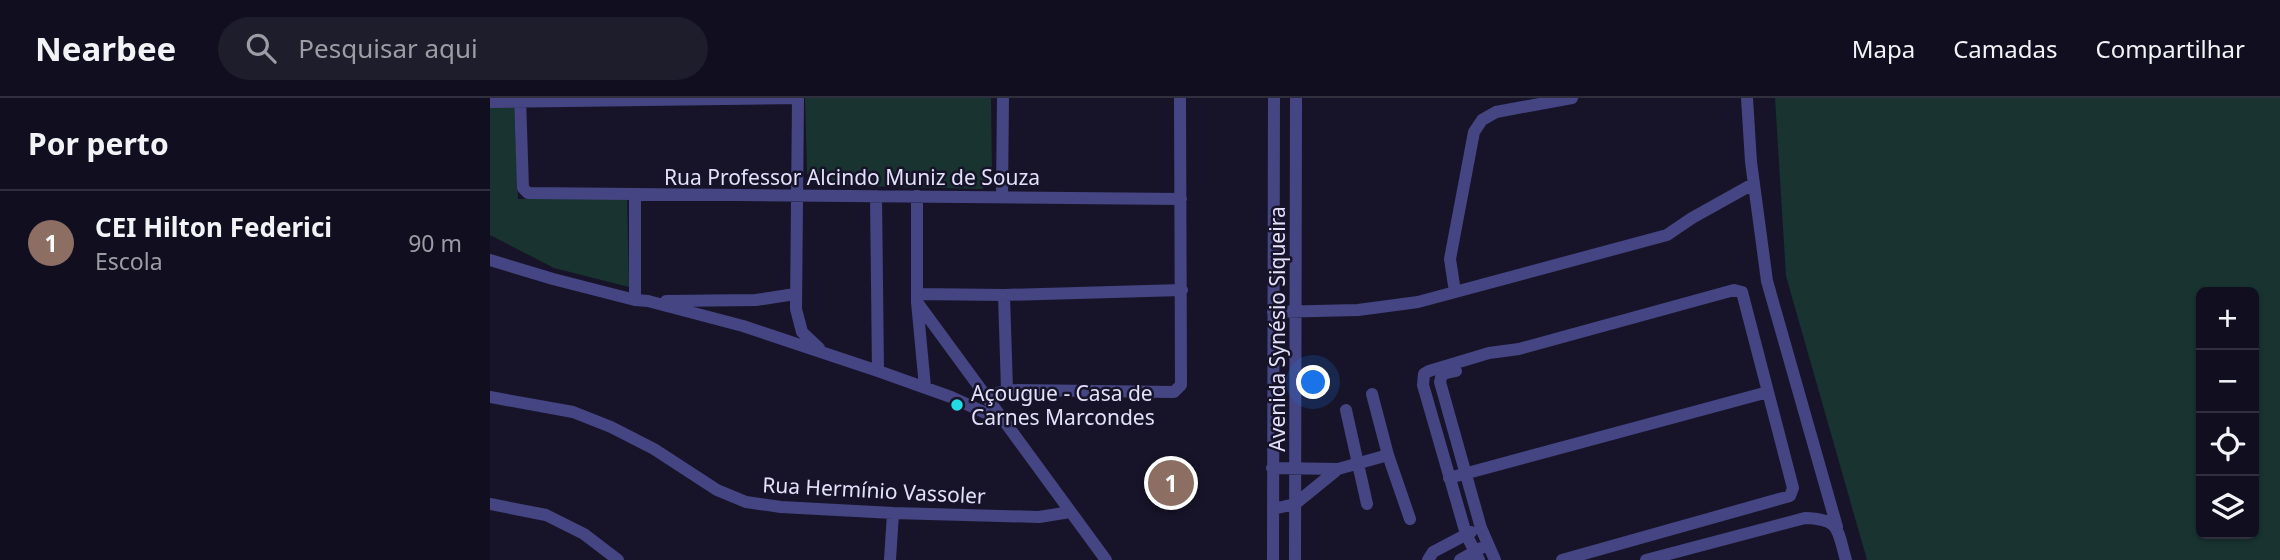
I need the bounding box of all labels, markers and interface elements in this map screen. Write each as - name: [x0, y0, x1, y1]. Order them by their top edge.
- search box: [218, 17, 708, 80]
- text: Nearbee: [35, 26, 176, 71]
- icon: search: [242, 29, 280, 67]
- text: Pesquisar aqui: [298, 30, 478, 66]
- text: Mapa: [1852, 32, 1915, 65]
- text: Camadas: [1953, 32, 2057, 65]
- text: Compartilhar: [2095, 32, 2245, 65]
- text: Por perto: [28, 123, 169, 164]
- street label: Rua Professor Alcindo Muniz de Souza: [664, 163, 1040, 191]
- street label: Avenida Synésio Siqueira: [1263, 206, 1291, 452]
- text: CEI Hilton Federici: [95, 209, 332, 245]
- text: 1: [44, 227, 58, 259]
- text: 90 m: [408, 227, 462, 259]
- text: Escola: [95, 245, 163, 277]
- map controls: [2196, 287, 2259, 539]
- button: +: [2196, 287, 2259, 350]
- button: −: [2196, 350, 2259, 413]
- your location: [1296, 365, 1330, 399]
- place label: Açougue - Casa de Carnes Marcondes: [971, 379, 1155, 431]
- marker: Açougue - Casa de Carnes Marcondes: [949, 397, 965, 413]
- button: locate: [2196, 413, 2259, 476]
- pin: 1: [1148, 457, 1194, 509]
- street label: Rua Hermínio Vassoler: [762, 470, 987, 510]
- button: layers: [2196, 476, 2259, 539]

